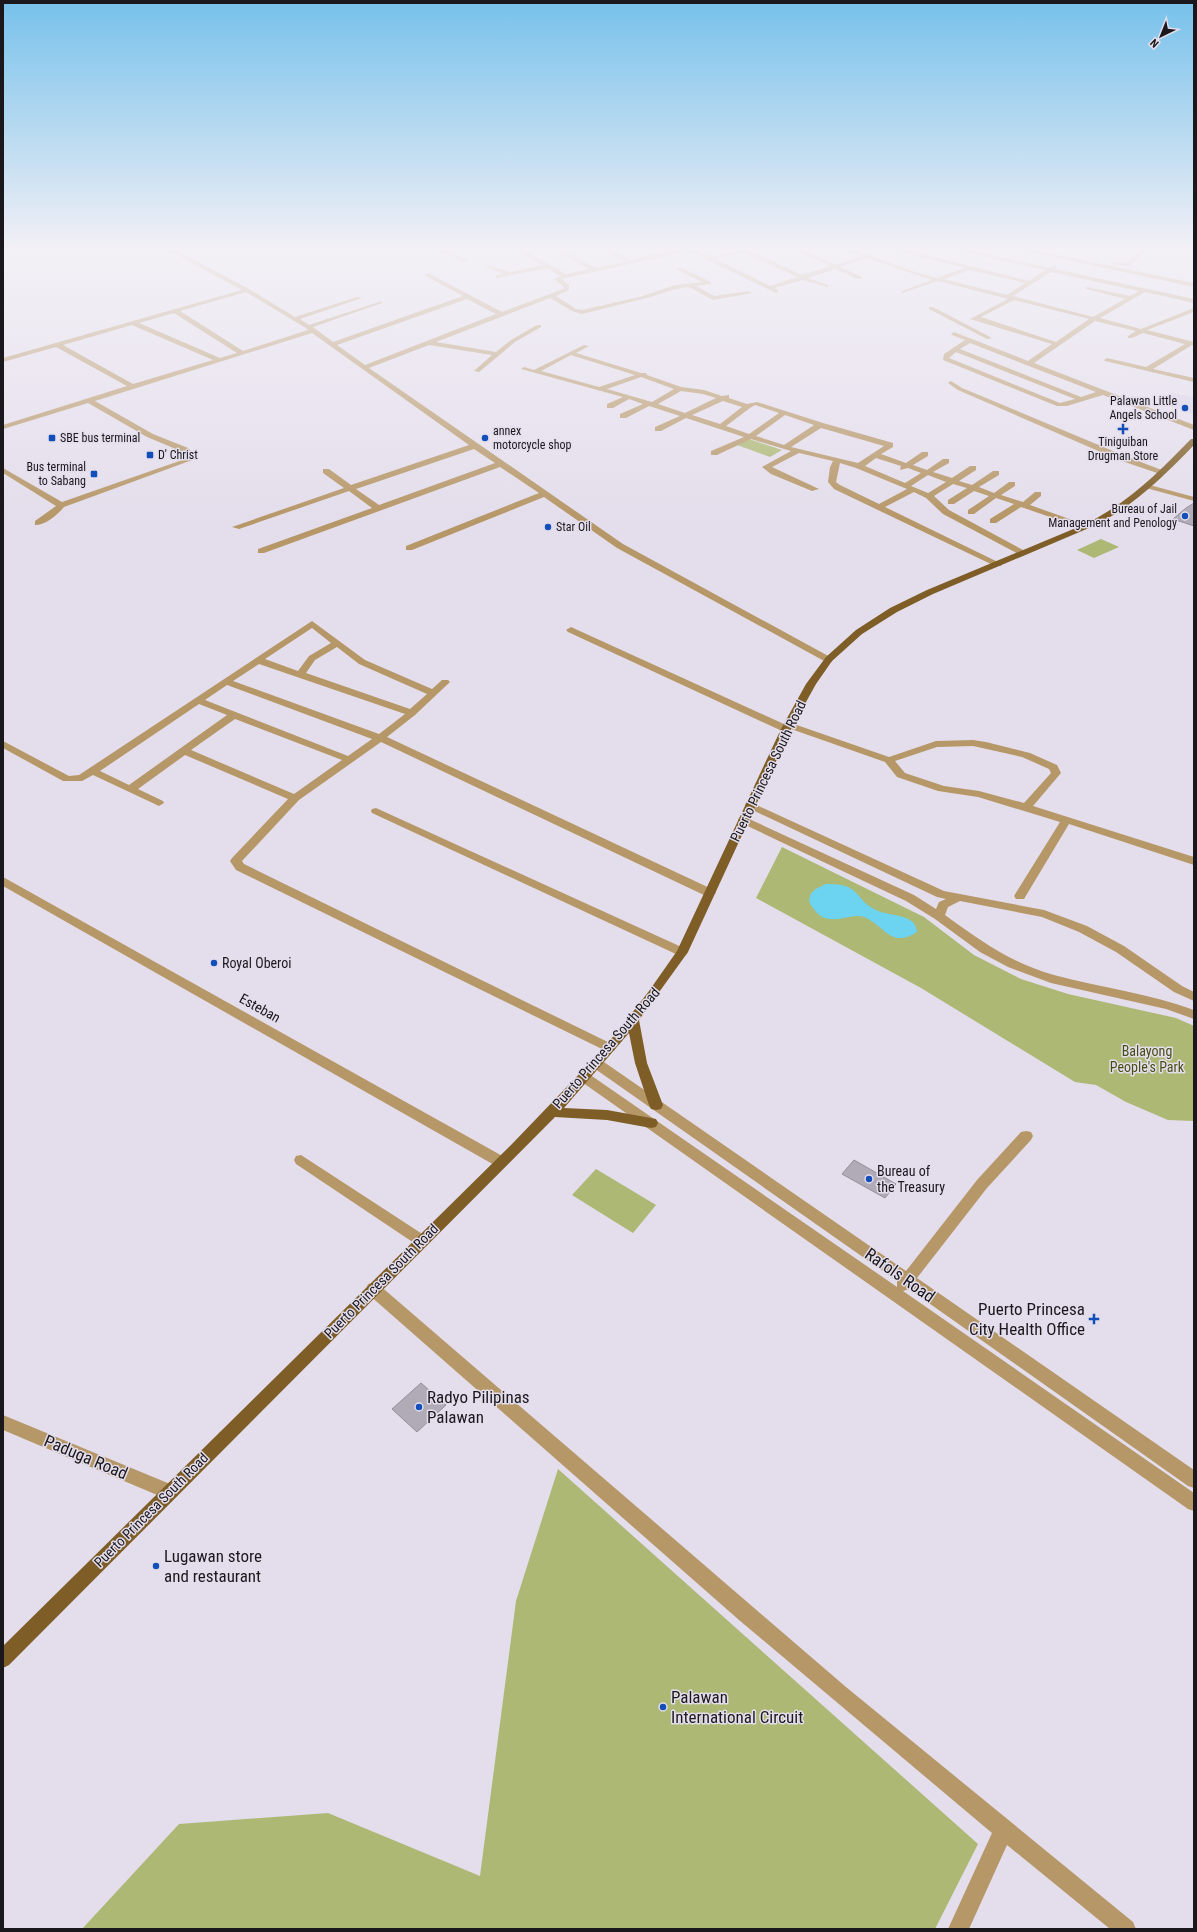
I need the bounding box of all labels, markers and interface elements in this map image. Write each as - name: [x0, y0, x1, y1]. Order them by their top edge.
- north arrow: [1141, 16, 1181, 56]
- text: N: [1147, 36, 1161, 50]
- place label: Palawan Little Angels School: [1109, 394, 1177, 422]
- marker: Palawan Little Angels School: [1180, 403, 1190, 413]
- place label: annex motorcycle shop: [493, 424, 571, 452]
- marker: Tiniguiban Drugman Store: [1118, 424, 1128, 434]
- place label: SBE bus terminal: [60, 431, 140, 445]
- marker: SBE bus terminal: [47, 433, 57, 443]
- marker: annex motorcycle shop: [480, 433, 490, 443]
- place label: Tiniguiban Drugman Store: [1088, 435, 1159, 463]
- place label: D' Christ: [158, 448, 198, 462]
- marker: D' Christ: [145, 450, 155, 460]
- place label: Bus terminal to Sabang: [26, 460, 86, 488]
- marker: Bus terminal to Sabang: [89, 469, 99, 479]
- place label: Bureau of Jail Management and Penology: [1048, 502, 1177, 530]
- marker: Bureau of Jail Management and Penology: [1180, 511, 1190, 521]
- place label: Star Oil: [556, 520, 591, 534]
- marker: Star Oil: [543, 522, 553, 532]
- street label: Puerto Princesa South Road: [727, 698, 809, 844]
- place label: Royal Oberoi: [222, 955, 291, 971]
- marker: Royal Oberoi: [209, 958, 219, 968]
- street label: Puerto Princesa South Road: [549, 984, 663, 1112]
- street label: Esteban: [237, 990, 283, 1026]
- park label: Balayong People's Park: [1110, 1043, 1185, 1075]
- place label: Bureau of the Treasury: [877, 1163, 945, 1195]
- marker: Bureau of the Treasury: [864, 1174, 874, 1184]
- street label: Puerto Princesa South Road: [321, 1221, 441, 1341]
- street label: Rafols Road: [861, 1244, 939, 1306]
- place label: Puerto Princesa City Health Office: [969, 1299, 1085, 1339]
- marker: Puerto Princesa City Health Office: [1088, 1313, 1100, 1325]
- place label: Radyo Pilipinas Palawan: [427, 1387, 530, 1427]
- marker: Radyo Pilipinas Palawan: [414, 1402, 424, 1412]
- street label: Paduga Road: [41, 1430, 131, 1484]
- street label: Puerto Princesa South Road: [91, 1450, 211, 1570]
- place label: Lugawan store and restaurant: [164, 1546, 262, 1586]
- marker: Lugawan store and restaurant: [151, 1561, 161, 1571]
- place label: Palawan International Circuit: [671, 1687, 803, 1727]
- marker: Palawan International Circuit: [658, 1702, 668, 1712]

